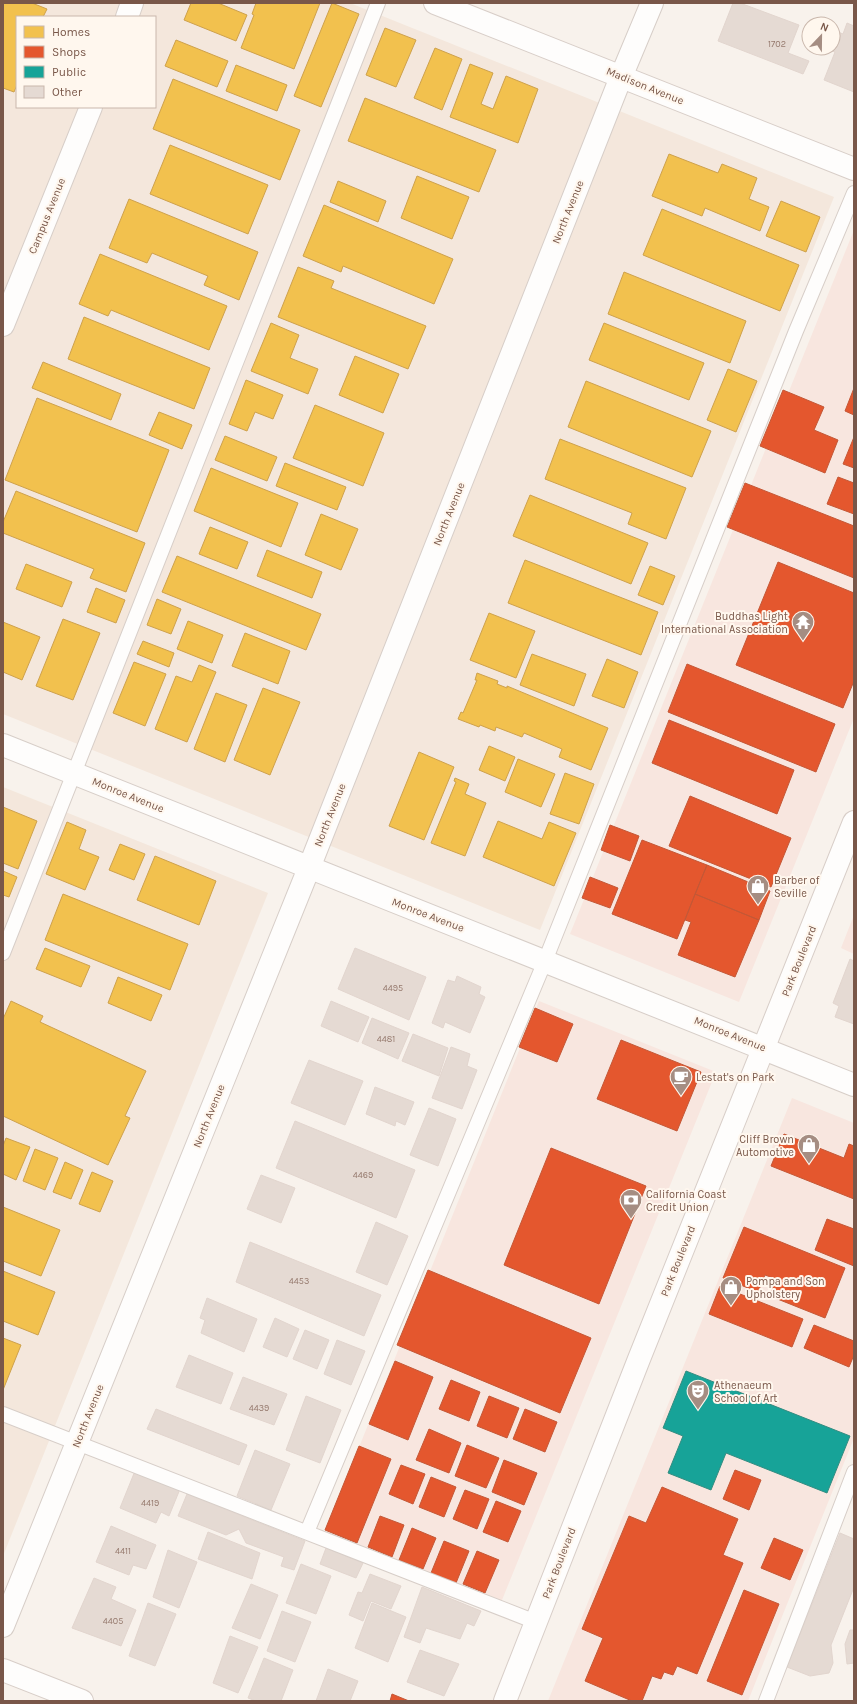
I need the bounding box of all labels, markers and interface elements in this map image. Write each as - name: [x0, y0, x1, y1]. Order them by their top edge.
- legend: [16, 16, 156, 108]
- north arrow: [801, 16, 841, 56]
- text: N: [818, 20, 831, 35]
- text: Homes: [52, 25, 90, 39]
- house number: 1702: [768, 39, 786, 49]
- text: Shops: [52, 45, 86, 59]
- text: Public: [52, 65, 86, 79]
- street label: Madison Avenue: [604, 65, 686, 108]
- text: Other: [52, 85, 83, 99]
- street label: Campus Avenue: [26, 176, 68, 256]
- street label: North Avenue: [549, 178, 587, 246]
- street label: North Avenue: [430, 480, 468, 548]
- temple icon: Buddhas Light International Association: [790, 609, 816, 642]
- place label: Buddhas Light International Association: [661, 610, 788, 636]
- street label: Monroe Avenue: [90, 775, 166, 815]
- street label: North Avenue: [311, 781, 349, 849]
- shop icon: Barber of Seville: [745, 873, 771, 906]
- place label: Barber of Seville: [774, 874, 820, 900]
- street label: Monroe Avenue: [390, 895, 466, 935]
- street label: Park Boulevard: [779, 924, 819, 998]
- house number: 4495: [383, 983, 403, 993]
- street label: Monroe Avenue: [692, 1014, 768, 1054]
- house number: 4481: [377, 1034, 395, 1044]
- cafe icon: Lestat's on Park: [668, 1064, 694, 1097]
- place label: Lestat's on Park: [696, 1071, 774, 1084]
- street label: North Avenue: [190, 1082, 228, 1150]
- shop icon: Cliff Brown Automotive: [796, 1132, 822, 1165]
- place label: Cliff Brown Automotive: [736, 1133, 794, 1159]
- house number: 4469: [353, 1170, 373, 1180]
- bank icon: California Coast Credit Union: [618, 1187, 644, 1220]
- place label: California Coast Credit Union: [646, 1188, 726, 1214]
- street label: Park Boulevard: [658, 1224, 698, 1298]
- shop icon: Pompa and Son Upholstery: [718, 1274, 744, 1307]
- place label: Pompa and Son Upholstery: [746, 1275, 825, 1301]
- house number: 4453: [289, 1276, 309, 1286]
- theatre icon: Athenaeum School of Art: [685, 1378, 711, 1411]
- place label: Athenaeum School of Art: [714, 1379, 778, 1405]
- street label: North Avenue: [69, 1382, 107, 1450]
- house number: 4439: [249, 1403, 269, 1413]
- house number: 4419: [141, 1498, 159, 1508]
- street label: Park Boulevard: [539, 1526, 579, 1600]
- house number: 4411: [115, 1546, 131, 1556]
- house number: 4405: [103, 1616, 123, 1626]

